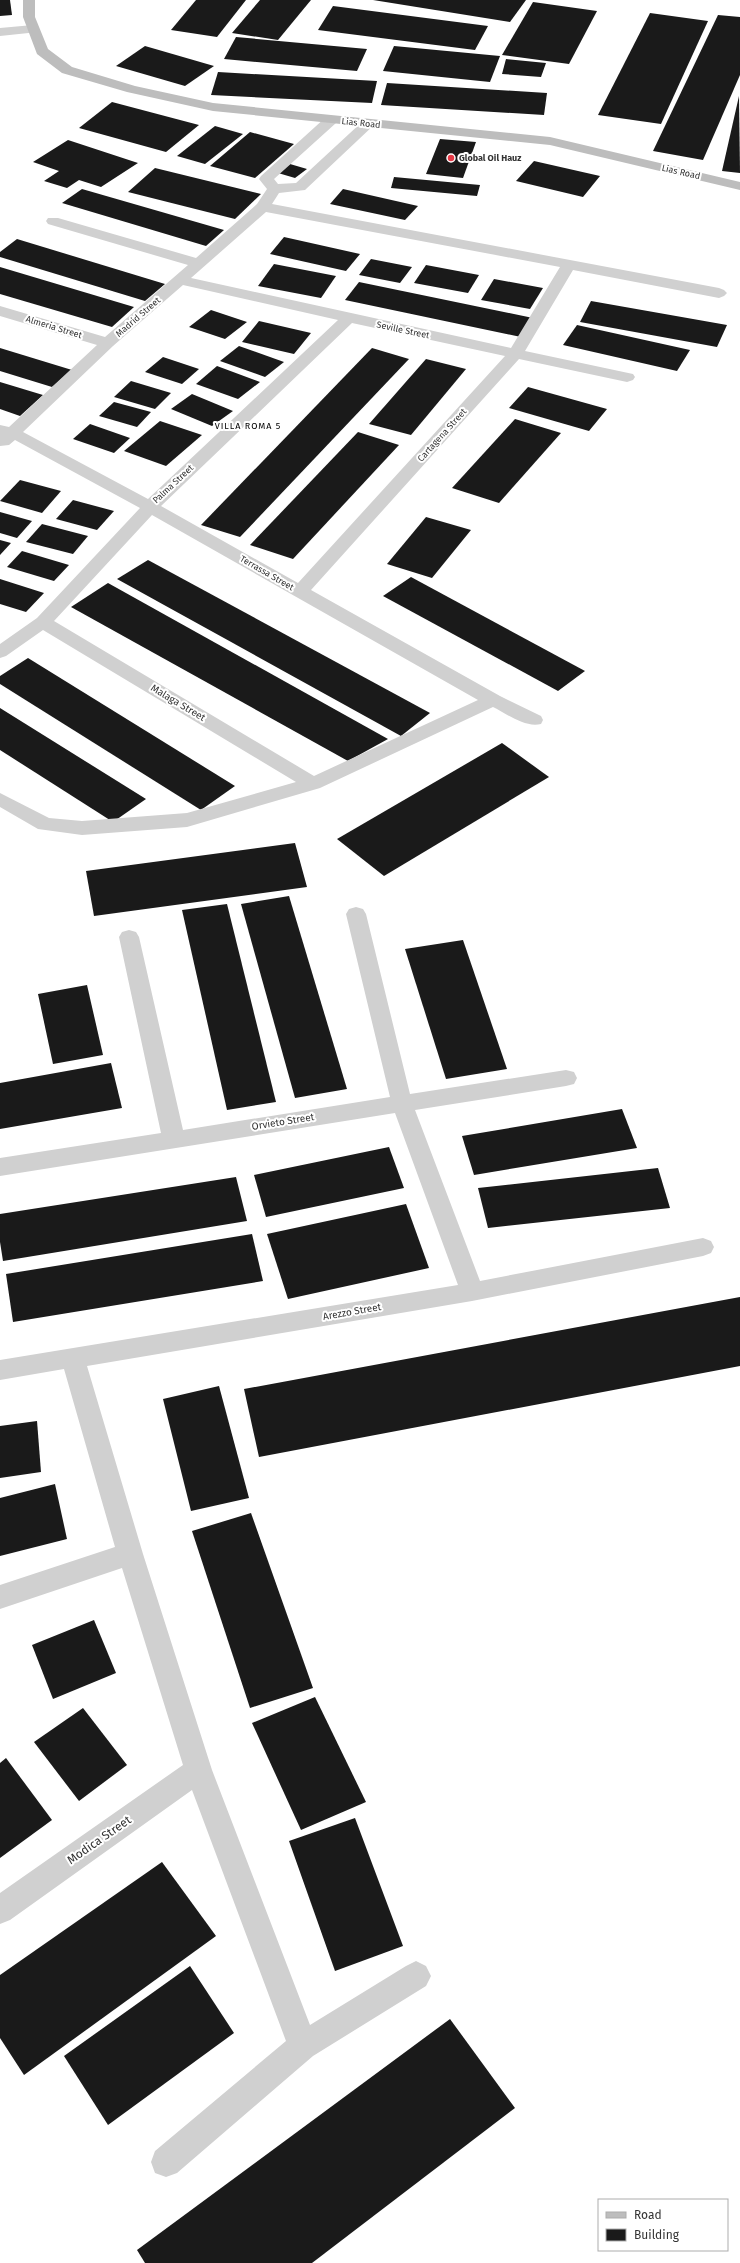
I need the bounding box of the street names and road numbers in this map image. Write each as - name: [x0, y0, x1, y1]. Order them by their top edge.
- street label: Lias Road: [341, 116, 381, 130]
- street label: Lias Road: [661, 163, 701, 181]
- street label: Madrid Street: [114, 295, 163, 339]
- street label: Almeria Street: [25, 314, 84, 340]
- street label: Seville Street: [376, 320, 431, 341]
- street label: Cartagena Street: [416, 406, 469, 464]
- street label: Palma Street: [151, 462, 196, 505]
- street label: Terrassa Street: [238, 554, 296, 593]
- street label: Malaga Street: [149, 682, 208, 724]
- street label: Orvieto Street: [251, 1111, 315, 1133]
- street label: Arezzo Street: [322, 1301, 382, 1323]
- street label: Modica Street: [64, 1812, 134, 1867]

